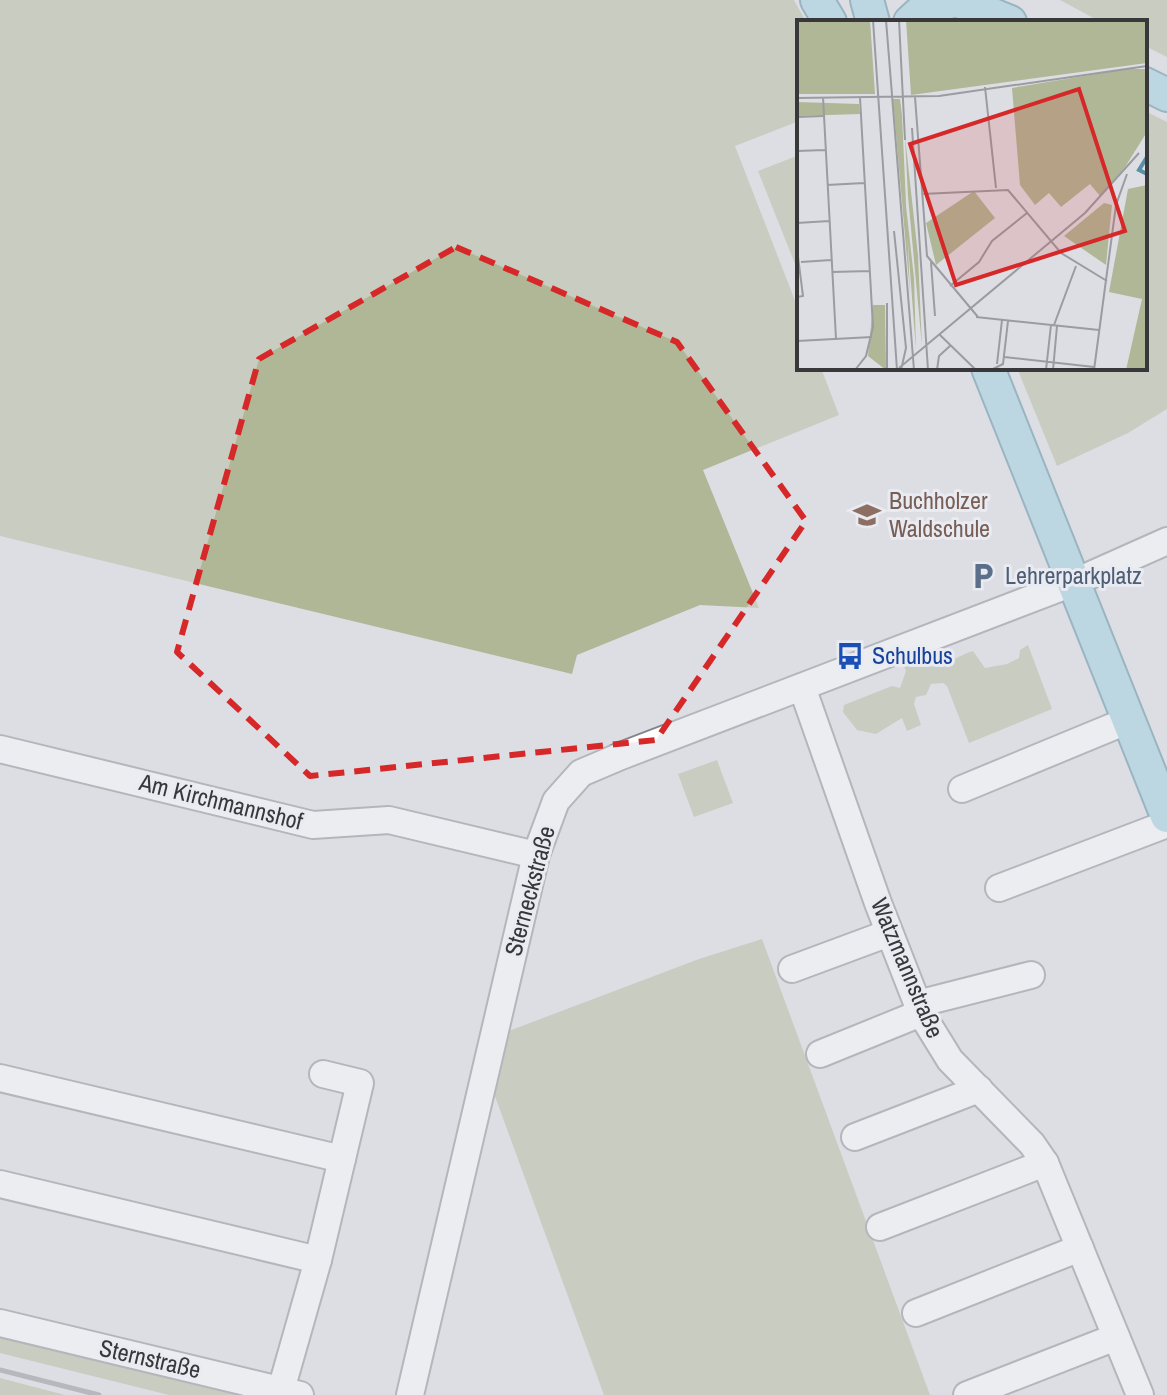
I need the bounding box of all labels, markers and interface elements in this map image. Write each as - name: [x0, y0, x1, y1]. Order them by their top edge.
- inset map: [797, 20, 1147, 370]
- place label: Buchholzer Waldschule: [889, 484, 990, 544]
- school or university icon: Buchholzer Waldschule: [852, 500, 882, 530]
- place label: Lehrerparkplatz: [1005, 559, 1142, 591]
- parking icon: Lehrerparkplatz: [968, 561, 998, 591]
- place label: Schulbus: [872, 639, 953, 671]
- bus stop icon: Schulbus: [835, 641, 865, 671]
- street label: Am Kirchmannshof: [135, 765, 307, 837]
- street label: Sterneckstraße: [496, 822, 562, 959]
- street label: Watzmannstraße: [864, 893, 952, 1042]
- street label: Sternstraße: [97, 1331, 204, 1385]

